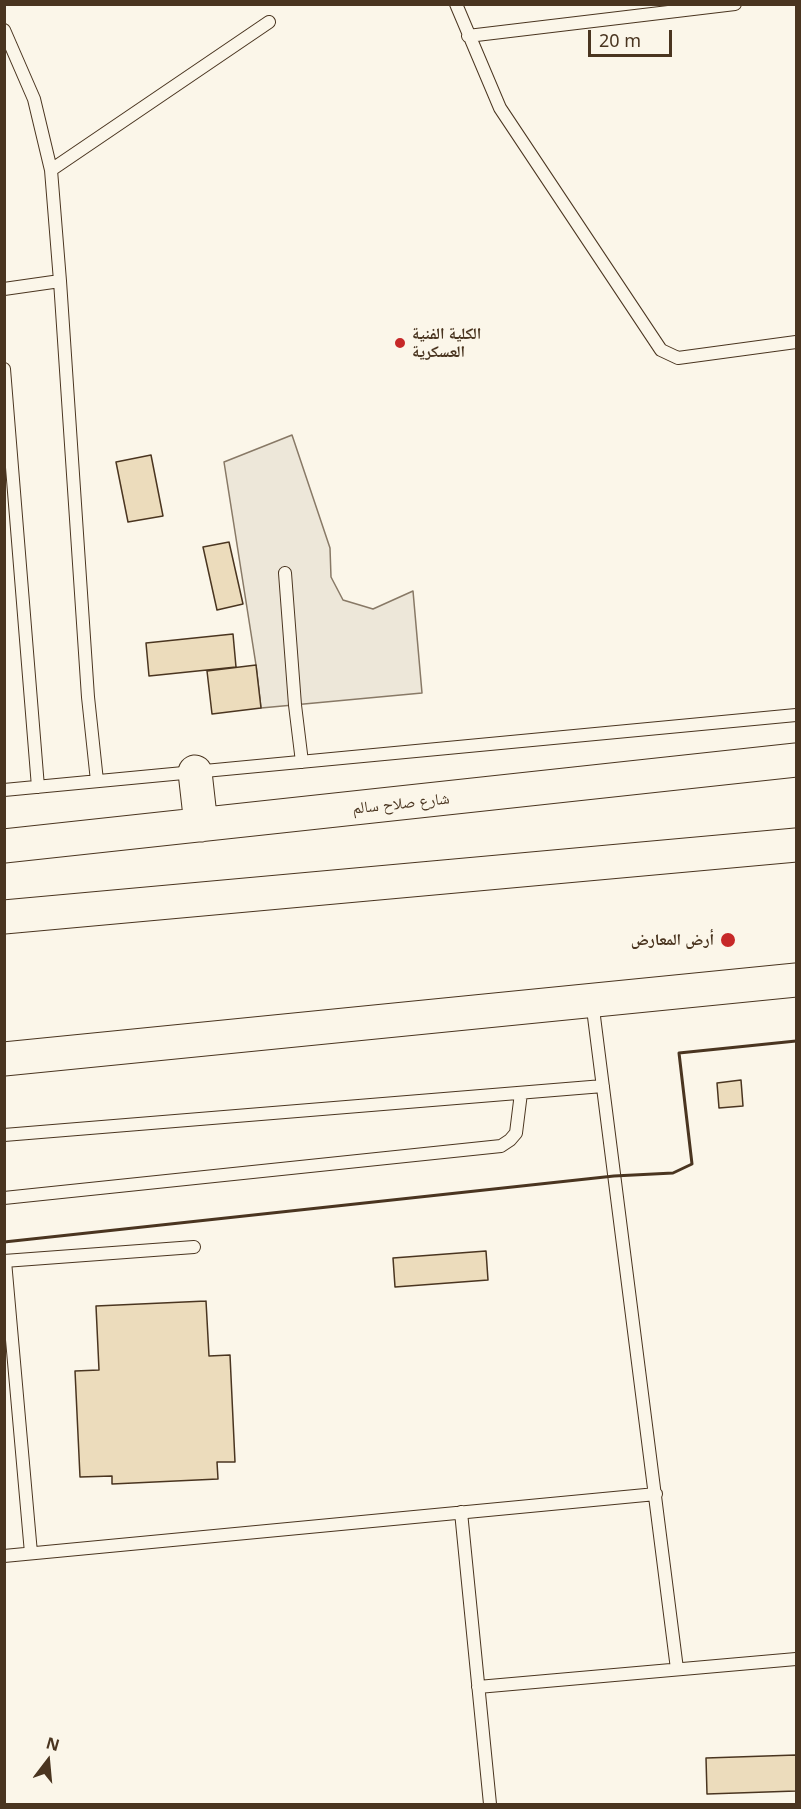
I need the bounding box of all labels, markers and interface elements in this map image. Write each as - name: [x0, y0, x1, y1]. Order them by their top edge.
- scale bar: [591, 18, 675, 56]
- text: 20 m: [599, 28, 641, 52]
- place label: الكلية الفنية العسكرية: [412, 324, 481, 362]
- marker: الكلية الفنية العسكرية: [393, 336, 407, 350]
- street label: شارع صلاح سالم: [351, 789, 451, 819]
- place label: أرض المعارض: [631, 930, 714, 950]
- marker: أرض المعارض: [719, 931, 737, 949]
- north arrow: [18, 1731, 78, 1791]
- text: N: [44, 1731, 62, 1756]

